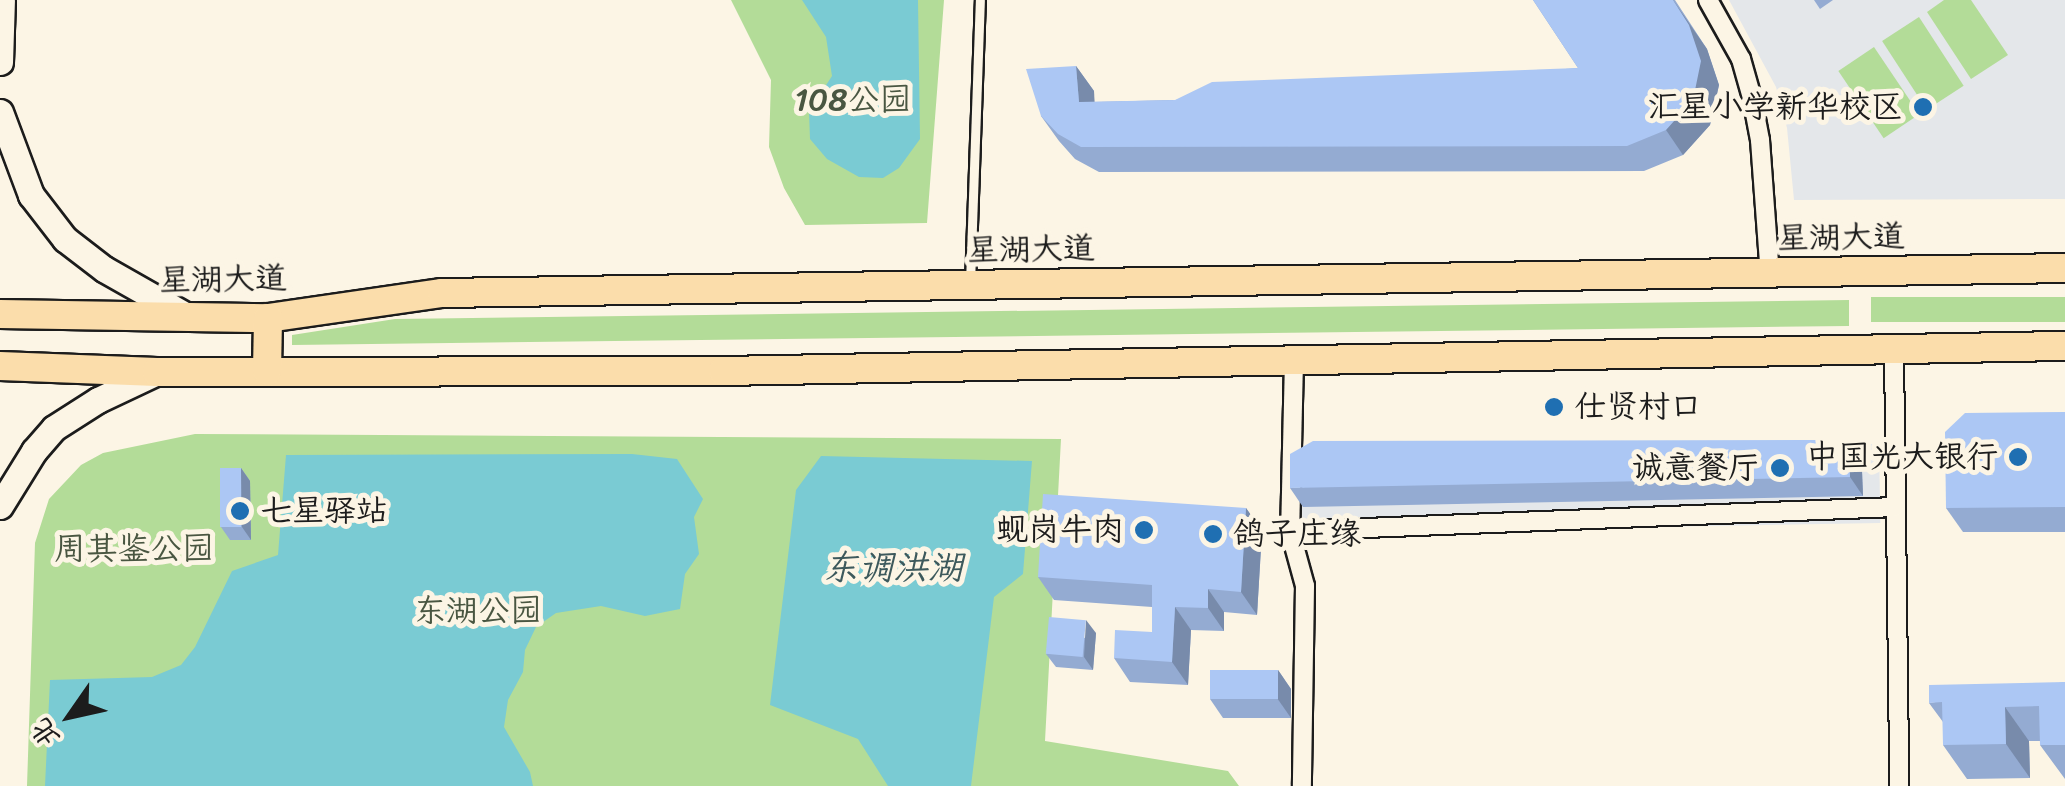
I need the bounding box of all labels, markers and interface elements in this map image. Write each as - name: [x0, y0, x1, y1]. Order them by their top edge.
- park label: 108公园: [794, 81, 912, 119]
- place label: 汇星小学新华校区: [1647, 88, 1903, 126]
- marker: 汇星小学新华校区: [1912, 96, 1934, 118]
- street label: 星湖大道: [1777, 218, 1905, 258]
- street label: 星湖大道: [967, 230, 1095, 270]
- street label: 星湖大道: [159, 260, 287, 300]
- place label: 仕贤村口: [1574, 388, 1702, 426]
- marker: 仕贤村口: [1543, 396, 1565, 418]
- place label: 中国光大银行: [1806, 438, 1998, 476]
- marker: 中国光大银行: [2007, 446, 2029, 468]
- place label: 诚意餐厅: [1632, 449, 1760, 487]
- marker: 诚意餐厅: [1769, 457, 1791, 479]
- place label: 七星驿站: [260, 492, 388, 530]
- marker: 七星驿站: [229, 500, 251, 522]
- place label: 蚬岗牛肉: [996, 511, 1124, 549]
- place label: 鸽子庄缘: [1233, 515, 1361, 553]
- marker: 蚬岗牛肉: [1133, 519, 1155, 541]
- marker: 鸽子庄缘: [1202, 523, 1224, 545]
- park label: 周其鉴公园: [54, 530, 214, 568]
- water label: 东调洪湖: [823, 546, 963, 588]
- park label: 东湖公园: [414, 592, 542, 630]
- north arrow: [20, 666, 120, 766]
- text: 北: [17, 708, 73, 758]

